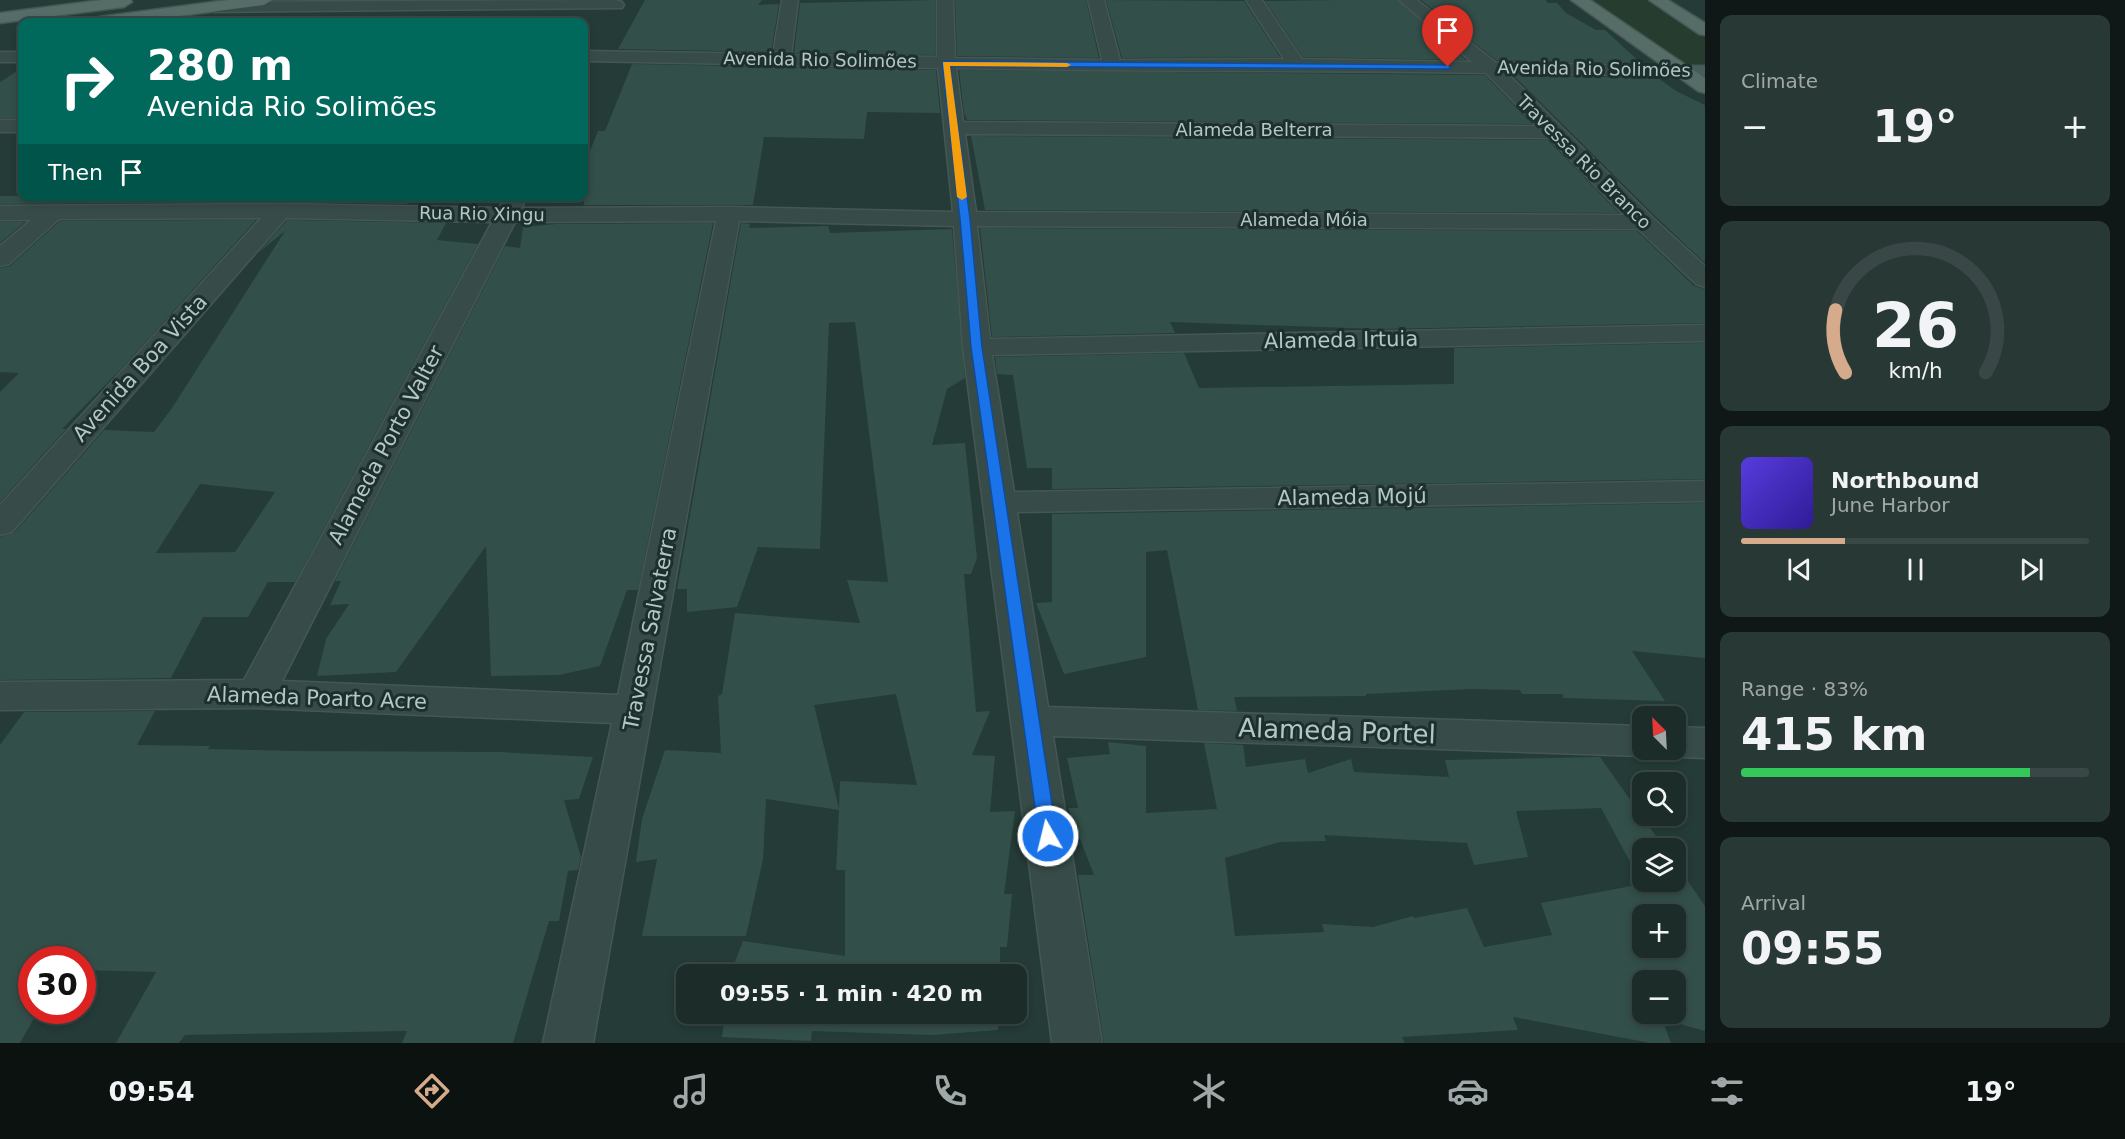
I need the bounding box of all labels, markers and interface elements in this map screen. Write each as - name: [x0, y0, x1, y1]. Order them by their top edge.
- pin: [1422, 5, 1473, 67]
- icon: arrive: [1431, 14, 1464, 47]
- text: 280 m: [147, 41, 293, 90]
- icon: right: [48, 42, 126, 120]
- street label: Avenida Rio Solimões: [723, 47, 917, 72]
- street label: Avenida Rio Solimões: [1497, 56, 1691, 81]
- text: Climate: [1741, 69, 1818, 93]
- street label: Travessa Rio Branco: [1512, 89, 1656, 233]
- text: Avenida Rio Solimões: [147, 91, 437, 122]
- text: 19°: [1872, 100, 1958, 153]
- text: −: [1741, 107, 1769, 146]
- text: +: [2061, 107, 2089, 146]
- street label: Alameda Belterra: [1175, 119, 1333, 140]
- icon: arrive: [115, 156, 148, 189]
- text: Then: [48, 160, 103, 185]
- street label: Rua Rio Xingu: [419, 202, 545, 225]
- street label: Alameda Móia: [1240, 209, 1368, 230]
- text: 26: [1872, 289, 1958, 362]
- street label: Avenida Boa Vista: [68, 290, 212, 446]
- street label: Alameda Irtuia: [1264, 327, 1418, 353]
- street label: Alameda Porto Valter: [323, 341, 449, 549]
- text: km/h: [1888, 358, 1942, 383]
- text: Northbound: [1831, 468, 1980, 493]
- street label: Alameda Mojú: [1277, 484, 1427, 510]
- text: June Harbor: [1831, 493, 1950, 517]
- street label: Travessa Salvaterra: [618, 525, 681, 734]
- icon: previous: [1783, 553, 1816, 586]
- icon: pause: [1899, 553, 1932, 586]
- icon: next: [2015, 553, 2048, 586]
- text: Range · 83%: [1741, 677, 1868, 701]
- street label: Alameda Poarto Acre: [207, 682, 427, 714]
- north arrow: [1632, 706, 1686, 760]
- map controls: [1632, 706, 1686, 1024]
- text: 415 km: [1741, 708, 1927, 761]
- street label: Alameda Portel: [1238, 713, 1436, 749]
- button: search: [1632, 772, 1686, 826]
- position arrow: [1016, 804, 1080, 868]
- button: layers: [1632, 838, 1686, 892]
- text: Arrival: [1741, 891, 1806, 915]
- button: +: [1632, 904, 1686, 958]
- text: 09:55: [1741, 922, 1884, 975]
- speed limit sign: 30: [18, 946, 96, 1024]
- button: −: [1632, 970, 1686, 1024]
- text: 09:55 · 1 min · 420 m: [720, 981, 983, 1006]
- icon: directions: [411, 1070, 453, 1112]
- icon: music: [670, 1070, 712, 1112]
- icon: phone: [929, 1070, 971, 1112]
- icon: climate: [1188, 1070, 1230, 1112]
- icon: car: [1447, 1070, 1489, 1112]
- icon: filters: [1706, 1070, 1748, 1112]
- text: 09:54: [108, 1076, 194, 1107]
- text: 19°: [1965, 1076, 2016, 1107]

